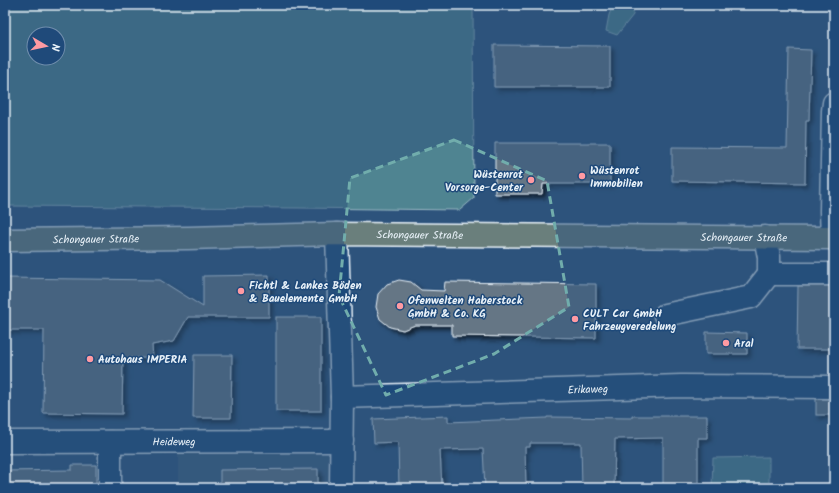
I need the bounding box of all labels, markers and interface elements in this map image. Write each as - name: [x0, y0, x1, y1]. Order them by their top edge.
- north arrow: [26, 26, 66, 66]
- text: N: [45, 43, 64, 52]
- place label: Wüstenrot Immobilien: [590, 162, 643, 193]
- place label: Wüstenrot Vorsorge-Center: [445, 166, 524, 197]
- marker: Wüstenrot Immobilien: [577, 171, 587, 181]
- marker: Wüstenrot Vorsorge-Center: [526, 175, 536, 185]
- street label: Schongauer Straße: [377, 226, 463, 245]
- street label: Schongauer Straße: [701, 229, 787, 248]
- street label: Schongauer Straße: [53, 231, 139, 249]
- place label: Fichtl & Lankes Böden & Bauelemente GmbH: [249, 277, 362, 308]
- marker: Fichtl & Lankes Böden & Bauelemente GmbH: [236, 286, 246, 296]
- place label: Ofenwelten Haberstock GmbH & Co. KG: [408, 292, 523, 323]
- marker: Ofenwelten Haberstock GmbH & Co. KG: [395, 301, 405, 311]
- place label: CULT Car GmbH Fahrzeugveredelung: [583, 305, 676, 336]
- marker: CULT Car GmbH Fahrzeugveredelung: [570, 314, 580, 324]
- place label: Aral: [734, 335, 754, 353]
- marker: Aral: [721, 338, 731, 348]
- place label: Autohaus IMPERIA: [98, 351, 188, 369]
- marker: Autohaus IMPERIA: [85, 354, 95, 364]
- street label: Erikaweg: [567, 380, 609, 400]
- street label: Heideweg: [152, 433, 196, 452]

